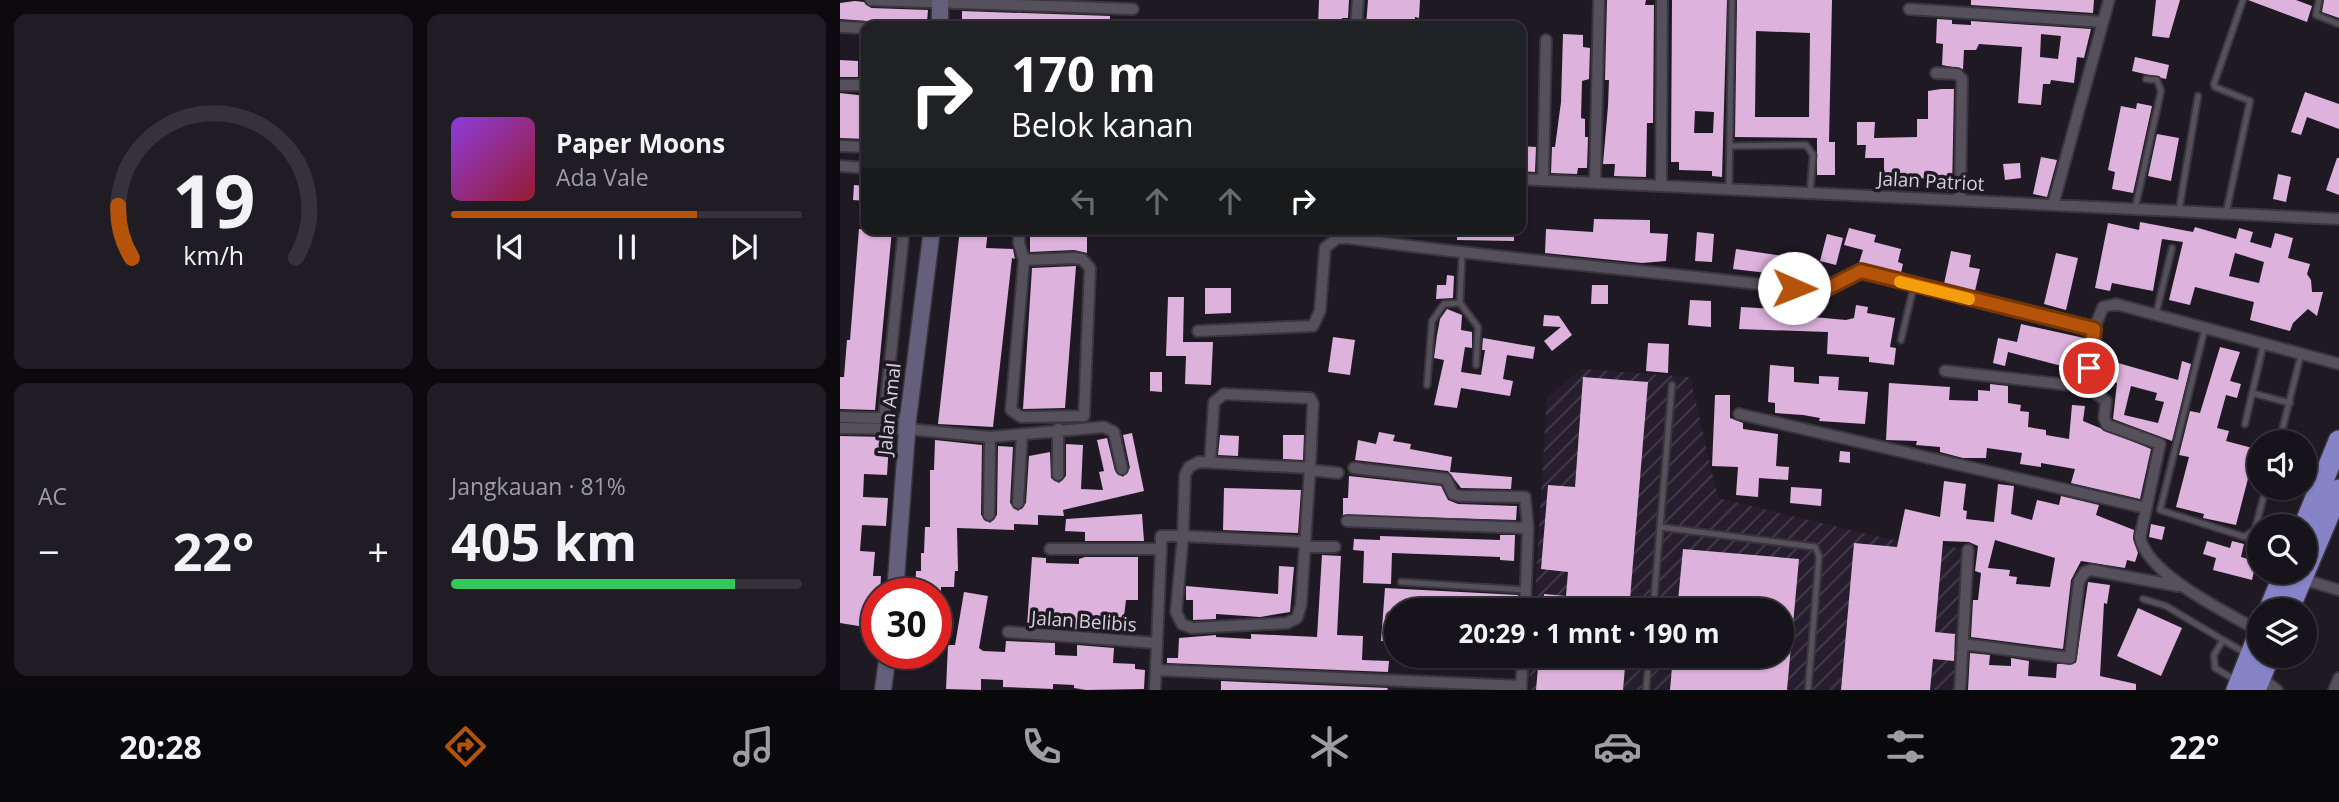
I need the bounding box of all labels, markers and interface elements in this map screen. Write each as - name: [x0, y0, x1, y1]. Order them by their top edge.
- text: 170 m: [1011, 40, 1156, 106]
- icon: right: [896, 49, 987, 140]
- text: Belok kanan: [1011, 103, 1194, 146]
- text: Paper Moons: [556, 125, 725, 161]
- text: 19: [172, 150, 255, 249]
- text: Ada Vale: [556, 161, 649, 193]
- street label: Jalan Patriot: [1875, 165, 1985, 197]
- icon: left: [1065, 182, 1103, 220]
- icon: ahead: [1138, 182, 1176, 220]
- icon: ahead: [1211, 182, 1249, 220]
- icon: right: [1284, 182, 1322, 220]
- icon: previous: [491, 228, 529, 266]
- icon: pause: [608, 228, 646, 266]
- icon: next: [725, 228, 763, 266]
- text: km/h: [183, 238, 244, 272]
- position arrow: [1757, 251, 1831, 325]
- pin: [2059, 338, 2119, 398]
- icon: arrive: [2070, 349, 2108, 387]
- street label: Jalan Amal: [871, 362, 907, 458]
- map controls: [2247, 430, 2317, 668]
- button: sound: [2247, 430, 2317, 500]
- text: Jangkauan · 81%: [451, 470, 626, 502]
- text: AC: [38, 480, 67, 512]
- text: 405 km: [451, 505, 637, 576]
- button: search: [2247, 514, 2317, 584]
- text: 22°: [173, 515, 254, 586]
- text: −: [38, 525, 60, 577]
- text: +: [367, 525, 389, 577]
- speed limit sign: 30: [861, 578, 952, 669]
- button: layers: [2247, 598, 2317, 668]
- street label: Jalan Belibis: [1028, 604, 1138, 638]
- text: 20:29 · 1 mnt · 190 m: [1458, 615, 1720, 651]
- icon: directions: [441, 722, 490, 771]
- icon: music: [729, 722, 778, 771]
- icon: phone: [1017, 722, 1066, 771]
- icon: climate: [1305, 722, 1354, 771]
- icon: car: [1593, 722, 1642, 771]
- icon: filters: [1881, 722, 1930, 771]
- text: 20:28: [120, 725, 202, 768]
- text: 22°: [2169, 725, 2219, 768]

